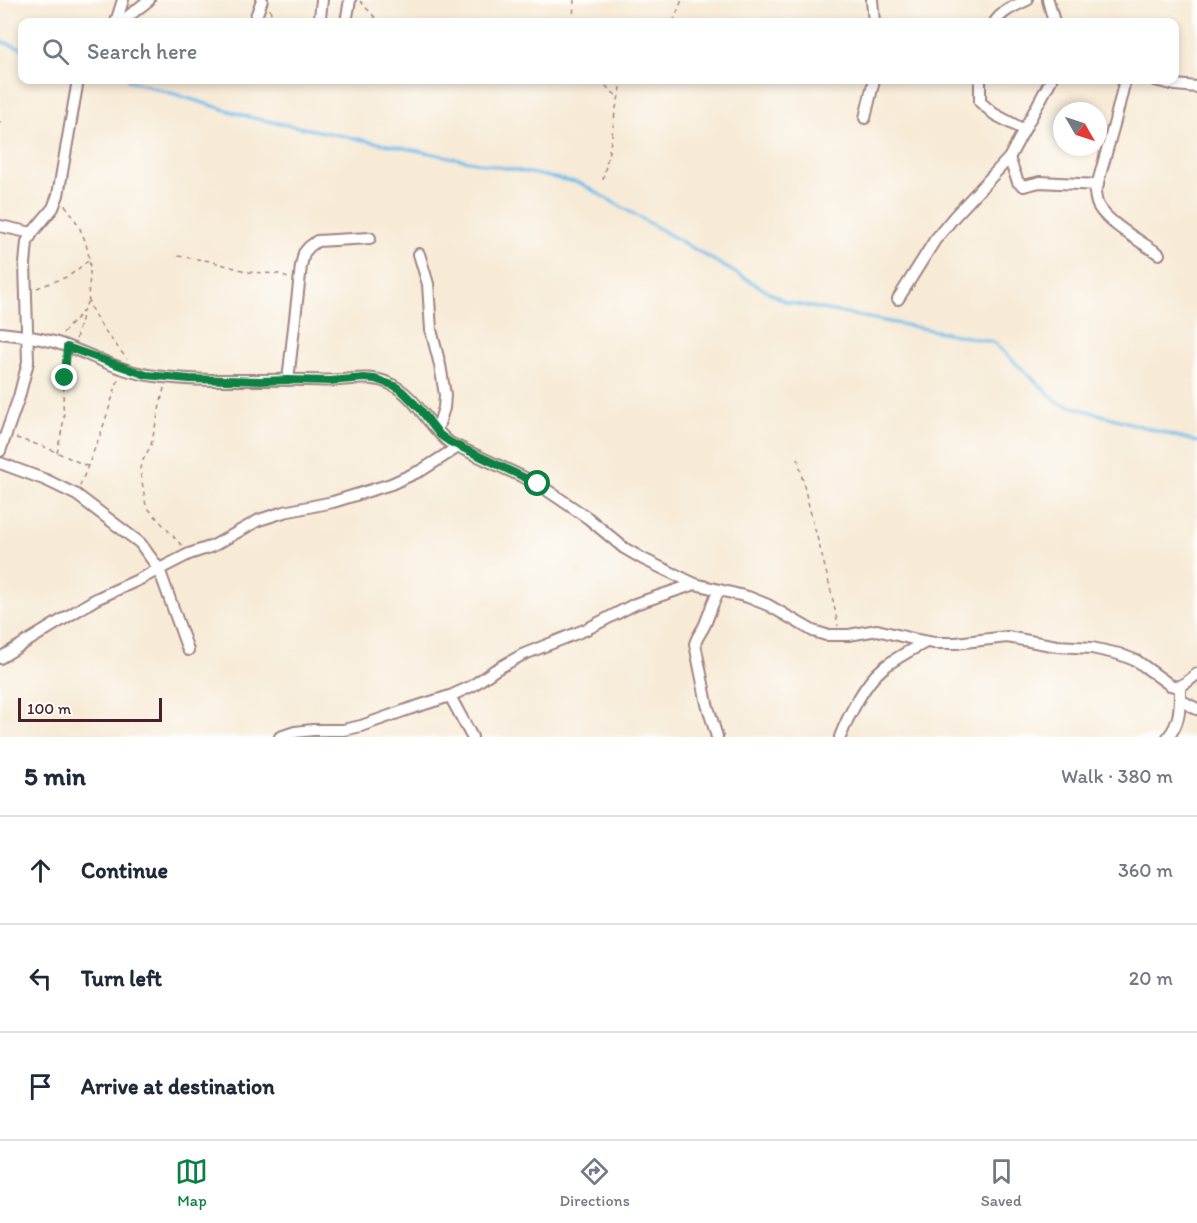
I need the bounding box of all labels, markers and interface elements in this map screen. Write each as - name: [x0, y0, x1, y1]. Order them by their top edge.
- search box: [18, 18, 1179, 84]
- icon: search: [39, 35, 72, 68]
- text: Search here: [87, 38, 197, 65]
- north arrow: [1053, 102, 1107, 156]
- route end: [51, 364, 77, 390]
- route start: [524, 470, 550, 496]
- scale bar: [18, 695, 162, 722]
- text: 100 m: [27, 699, 71, 718]
- text: 5 min: [24, 760, 86, 792]
- text: Walk · 380 m: [1061, 764, 1173, 788]
- icon: ahead: [24, 854, 57, 887]
- text: Continue: [81, 857, 168, 884]
- text: 360 m: [1118, 858, 1173, 882]
- icon: left: [24, 962, 57, 995]
- text: Turn left: [81, 965, 162, 992]
- text: 20 m: [1129, 966, 1173, 990]
- icon: arrive: [24, 1070, 57, 1103]
- text: Arrive at destination: [81, 1073, 275, 1100]
- tab: Map: [175, 1155, 208, 1210]
- tab: Directions: [559, 1155, 630, 1210]
- tab: Saved: [981, 1155, 1022, 1210]

